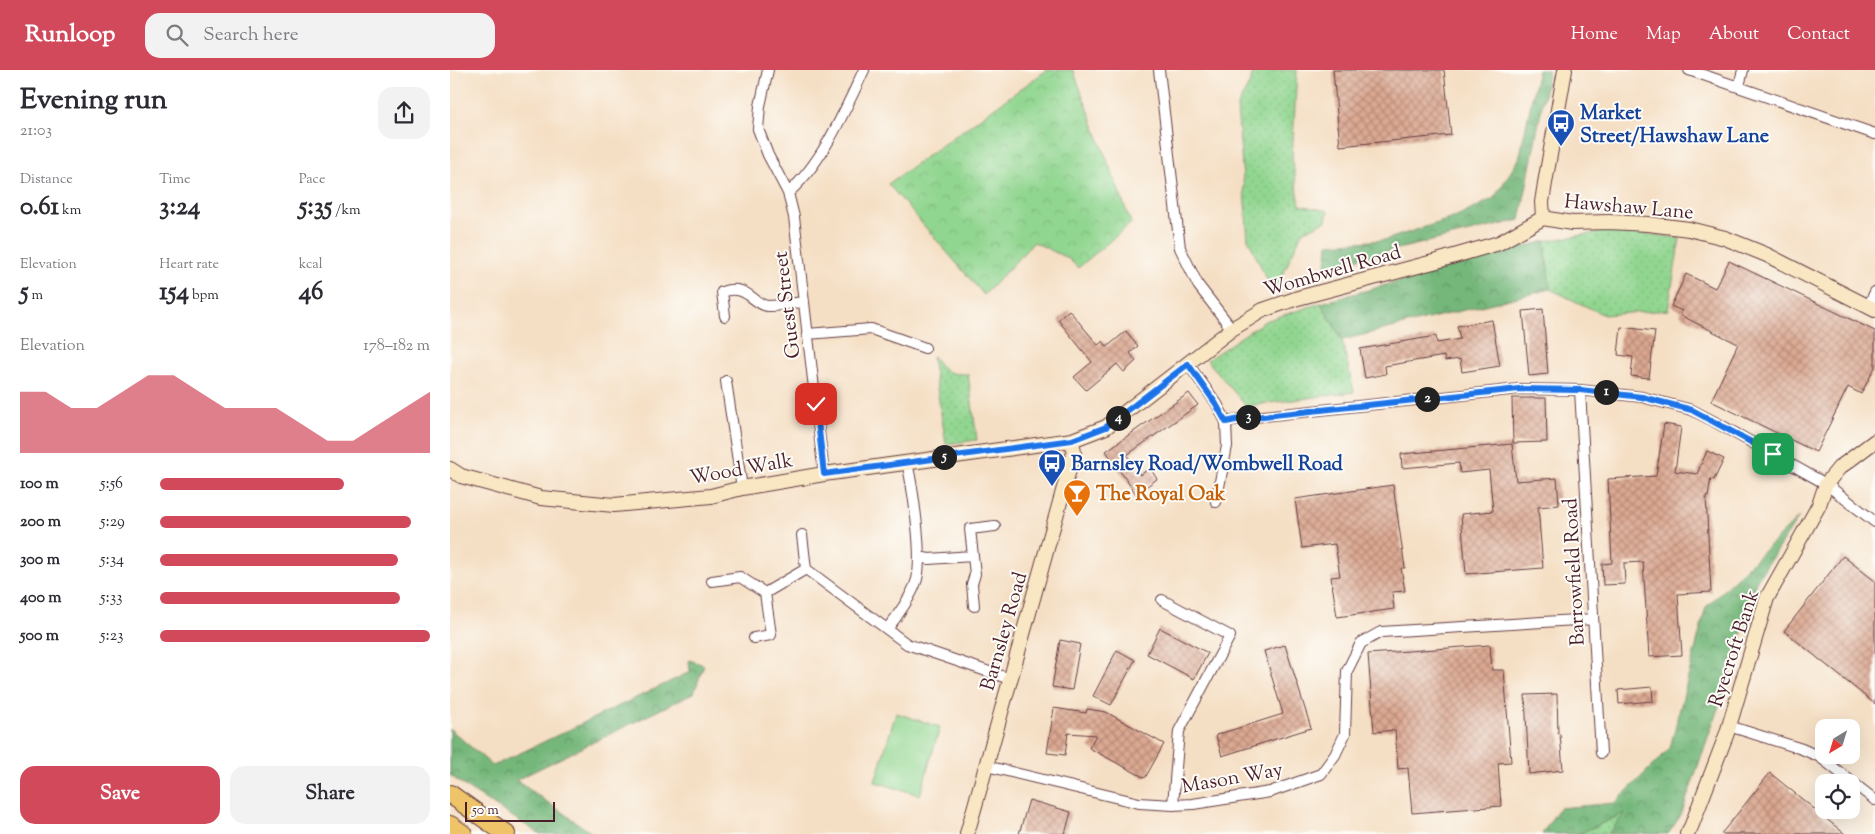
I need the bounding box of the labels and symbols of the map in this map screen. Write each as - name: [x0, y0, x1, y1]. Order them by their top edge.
- place label: Market Street/Hawshaw Lane: [1580, 100, 1769, 152]
- bus stop icon: Market Street/Hawshaw Lane: [1546, 108, 1576, 147]
- street label: Hawshaw Lane: [1563, 188, 1695, 229]
- street label: Wombwell Road: [1260, 239, 1405, 306]
- street label: Guest Street: [768, 249, 809, 360]
- pin: 1: [1594, 380, 1618, 404]
- pin: [795, 383, 837, 425]
- pin: 2: [1414, 386, 1440, 412]
- pin: 3: [1236, 404, 1260, 430]
- pin: 4: [1106, 406, 1130, 430]
- pin: [1752, 433, 1794, 475]
- pin: 5: [932, 444, 956, 470]
- street label: Wood Walk: [687, 447, 796, 494]
- bus stop icon: Barnsley Road/Wombwell Road: [1037, 448, 1067, 487]
- place label: Barnsley Road/Wombwell Road: [1071, 451, 1344, 480]
- bar icon: The Royal Oak: [1062, 478, 1092, 517]
- place label: The Royal Oak: [1096, 481, 1226, 510]
- street label: Barrowfield Road: [1557, 497, 1594, 646]
- street label: Barnsley Road: [975, 569, 1036, 694]
- street label: Ryecroft Bank: [1703, 586, 1768, 711]
- north arrow: [1815, 719, 1860, 764]
- street label: Mason Way: [1179, 756, 1285, 803]
- scale bar: [465, 799, 555, 822]

